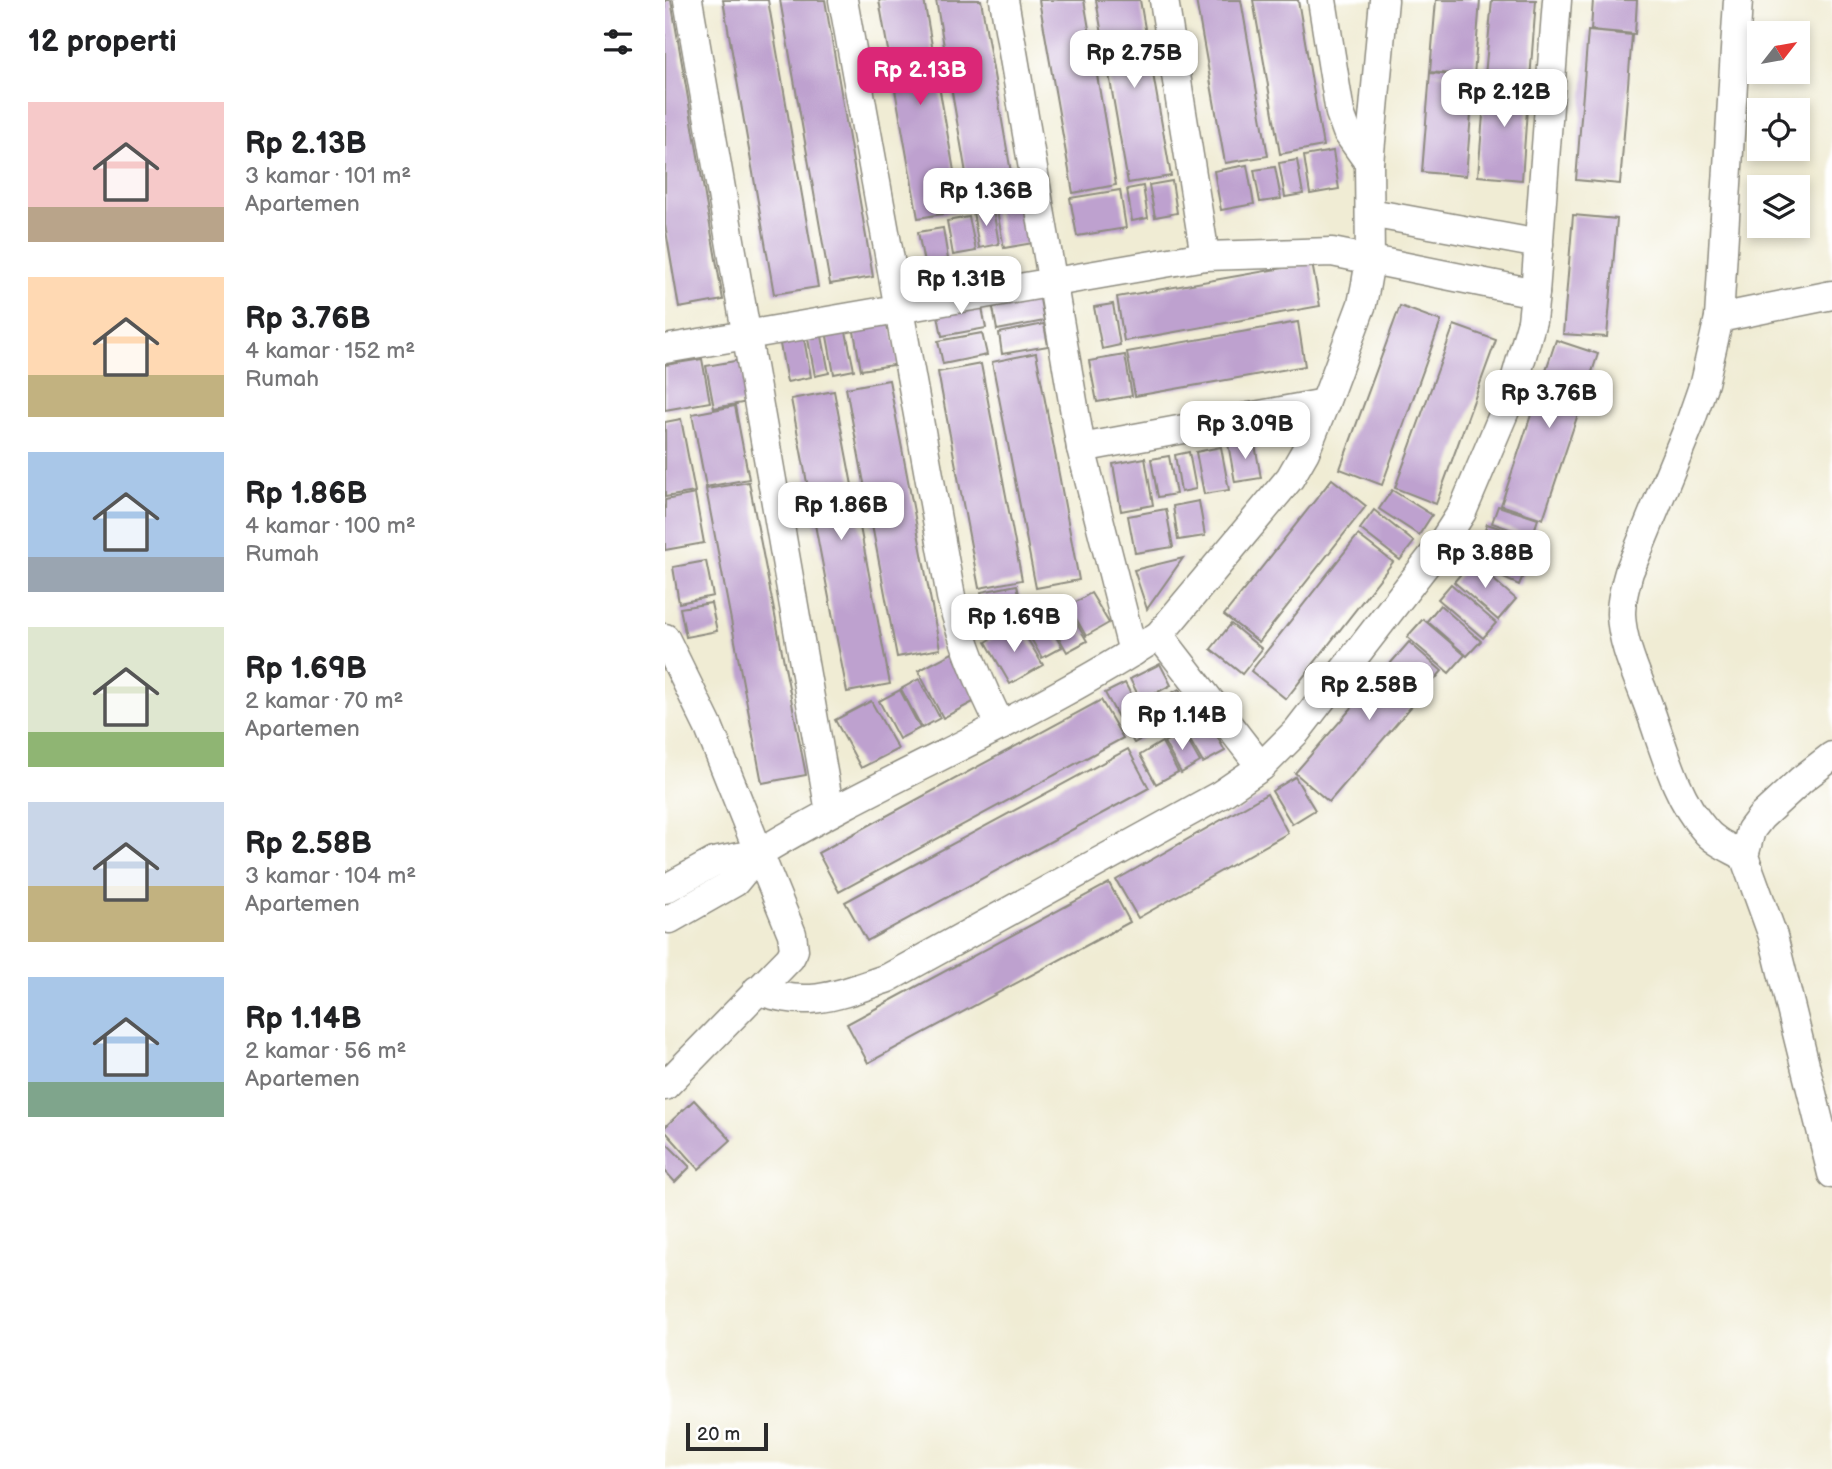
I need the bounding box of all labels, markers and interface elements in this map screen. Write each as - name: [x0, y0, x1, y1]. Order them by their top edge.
- north arrow: [1747, 21, 1809, 84]
- map controls: [1747, 21, 1810, 238]
- icon: filters: [599, 23, 637, 61]
- text: 12 properti: [28, 24, 177, 60]
- pin: Rp 2.75B: [1062, 31, 1206, 90]
- text: Rp 2.75B: [1086, 39, 1182, 67]
- pin: Rp 2.13B: [848, 48, 992, 107]
- text: Rp 2.13B: [873, 56, 967, 84]
- pin: Rp 2.12B: [1432, 69, 1576, 129]
- text: Rp 2.12B: [1457, 78, 1551, 106]
- button: locate: [1747, 98, 1810, 161]
- text: Rp 2.13B: [245, 126, 367, 162]
- icon: home: [84, 130, 168, 214]
- text: 3 kamar · 101 m²: [245, 162, 411, 190]
- pin: Rp 1.36B: [914, 168, 1058, 228]
- button: layers: [1747, 175, 1810, 238]
- text: Rp 1.36B: [939, 177, 1033, 205]
- text: Apartemen: [245, 190, 360, 218]
- pin: Rp 1.31B: [889, 256, 1033, 316]
- text: Rp 1.31B: [916, 265, 1006, 293]
- text: Rp 3.76B: [245, 301, 371, 337]
- icon: home: [84, 305, 168, 389]
- text: 4 kamar · 152 m²: [245, 337, 415, 365]
- text: Rumah: [245, 365, 319, 393]
- pin: Rp 3.76B: [1477, 370, 1621, 430]
- text: Rp 3.76B: [1501, 379, 1597, 407]
- pin: Rp 3.09B: [1173, 402, 1317, 461]
- text: Rp 3.09B: [1196, 410, 1294, 438]
- text: Rp 1.86B: [245, 476, 367, 512]
- icon: home: [84, 480, 168, 564]
- pin: Rp 1.86B: [769, 482, 913, 542]
- text: Rp 1.86B: [794, 491, 888, 519]
- text: 4 kamar · 100 m²: [245, 512, 416, 540]
- pin: Rp 3.88B: [1413, 530, 1557, 590]
- text: Rp 3.88B: [1436, 539, 1534, 567]
- text: Rumah: [245, 540, 319, 568]
- pin: Rp 1.69B: [942, 594, 1086, 654]
- text: Rp 1.69B: [967, 603, 1061, 631]
- text: Rp 1.69B: [245, 651, 367, 687]
- icon: home: [84, 655, 168, 739]
- pin: Rp 2.58B: [1297, 662, 1441, 722]
- text: Rp 2.58B: [1320, 671, 1418, 699]
- text: 2 kamar · 70 m²: [245, 687, 403, 715]
- pin: Rp 1.14B: [1110, 692, 1254, 752]
- text: Rp 1.14B: [1137, 701, 1227, 729]
- text: Apartemen: [245, 715, 360, 743]
- text: Rp 2.58B: [245, 826, 372, 862]
- icon: home: [84, 830, 168, 914]
- text: 3 kamar · 104 m²: [245, 862, 416, 890]
- text: Apartemen: [245, 890, 360, 918]
- text: Rp 1.14B: [245, 1001, 362, 1037]
- icon: home: [84, 1005, 168, 1089]
- text: 2 kamar · 56 m²: [245, 1037, 406, 1065]
- text: Apartemen: [245, 1065, 360, 1093]
- scale bar: [686, 1420, 768, 1452]
- text: 20 m: [697, 1423, 740, 1446]

